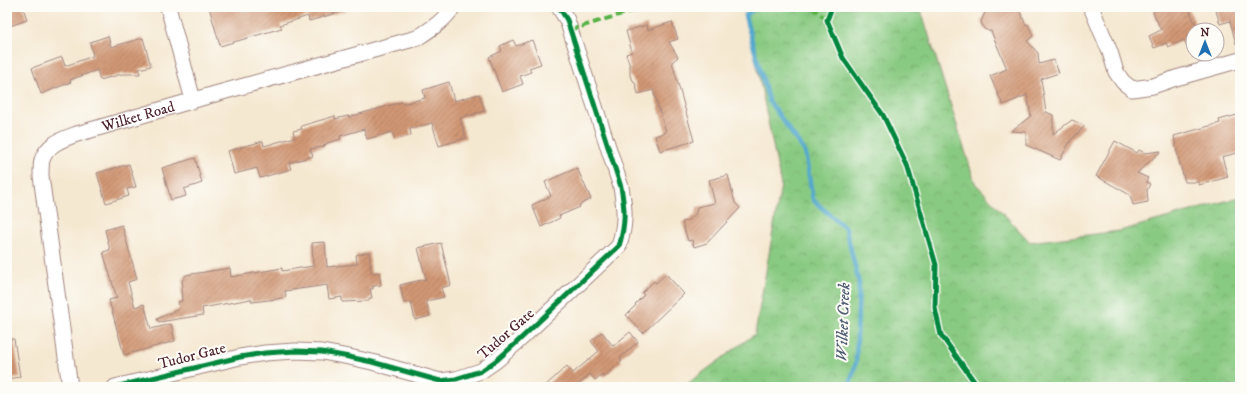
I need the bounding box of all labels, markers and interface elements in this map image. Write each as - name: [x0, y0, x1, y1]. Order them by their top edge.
- north arrow: [1185, 22, 1225, 62]
- text: N: [1200, 26, 1210, 40]
- street label: Wilket Road: [99, 97, 177, 136]
- water label: Wilket Creek: [832, 282, 854, 362]
- street label: Tudor Gate: [474, 304, 538, 364]
- street label: Tudor Gate: [156, 338, 228, 374]

